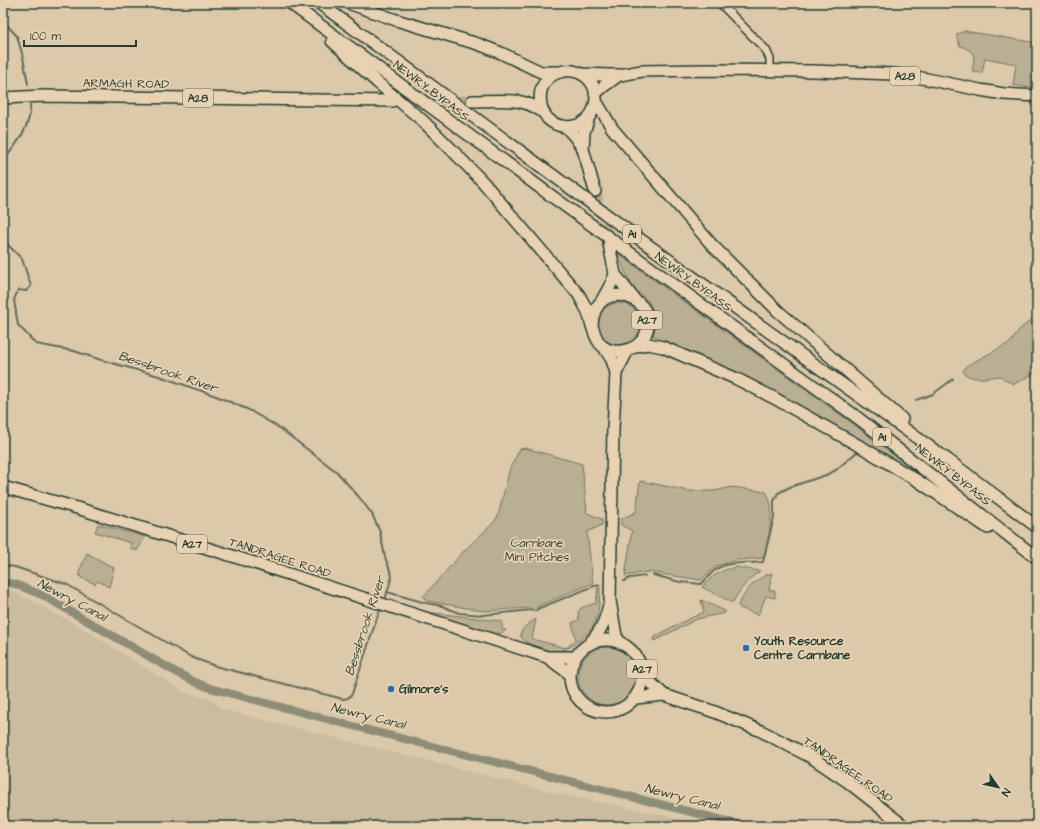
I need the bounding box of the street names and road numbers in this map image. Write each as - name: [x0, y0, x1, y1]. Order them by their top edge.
- street label: NEWRY BYPASS: [389, 57, 473, 125]
- road number: A28: [890, 67, 920, 85]
- street label: ARMAGH ROAD: [83, 75, 170, 93]
- road number: A28: [183, 89, 213, 107]
- road number: A1: [623, 225, 641, 243]
- street label: NEWRY BYPASS: [651, 248, 735, 316]
- road number: A27: [632, 311, 662, 329]
- road number: A1: [873, 428, 891, 446]
- street label: NEWRY BYPASS: [912, 440, 994, 510]
- street label: TANDRAGEE ROAD: [227, 534, 333, 583]
- road number: A27: [177, 535, 207, 553]
- road number: A27: [627, 660, 657, 678]
- street label: TANDRAGEE ROAD: [800, 733, 897, 808]

